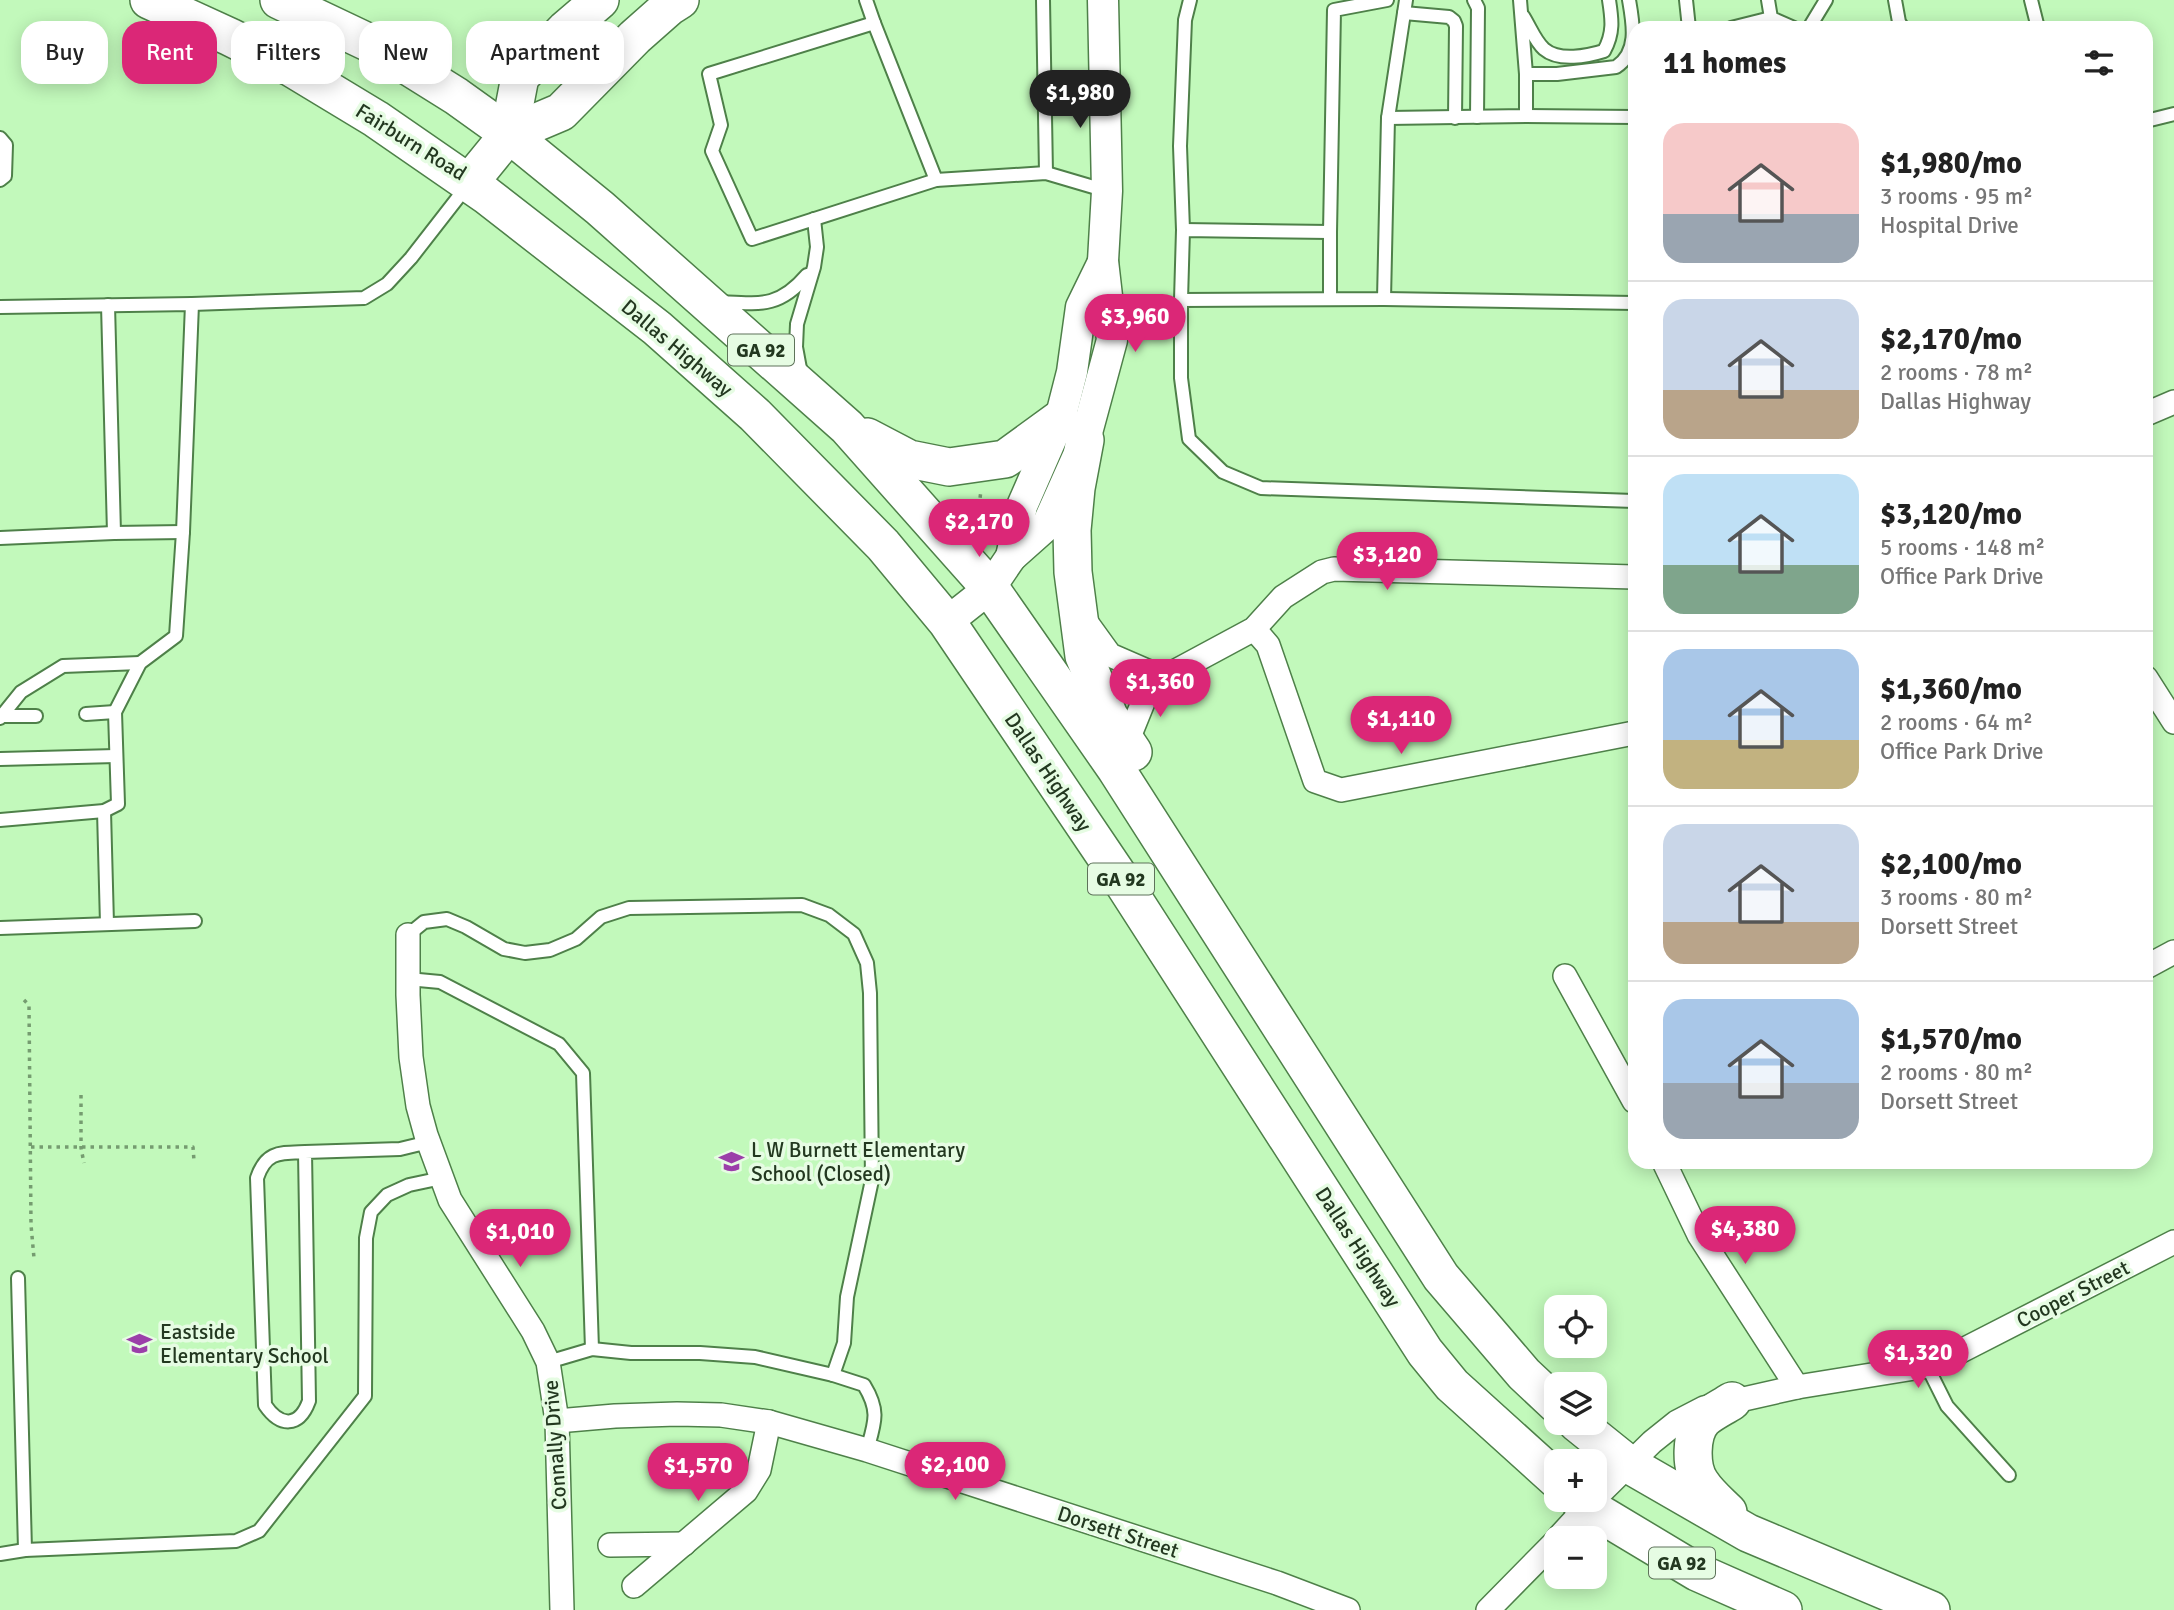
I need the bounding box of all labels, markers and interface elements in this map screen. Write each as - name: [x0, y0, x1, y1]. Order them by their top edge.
- chip: Buy: [21, 21, 108, 84]
- chip: Rent: [122, 21, 217, 84]
- chip: Filters: [231, 21, 345, 84]
- chip: New: [359, 21, 452, 84]
- chip: Apartment: [466, 21, 624, 84]
- icon: filters: [2080, 44, 2118, 82]
- text: 11 homes: [1663, 45, 1786, 82]
- pin: $1,980: [1023, 71, 1137, 130]
- text: $1,980: [1046, 78, 1114, 107]
- street label: Fairburn Road: [351, 98, 471, 186]
- text: $1,980/mo: [1880, 145, 2022, 182]
- icon: home: [1719, 151, 1803, 235]
- text: 3 rooms · 95 m²: [1880, 182, 2033, 211]
- text: Hospital Drive: [1880, 211, 2019, 240]
- street label: Dallas Highway: [616, 294, 738, 402]
- pin: $3,960: [1078, 294, 1192, 354]
- text: $3,960: [1101, 302, 1169, 331]
- text: $2,170/mo: [1880, 321, 2022, 358]
- icon: home: [1719, 327, 1803, 411]
- road number: GA 92: [728, 334, 794, 366]
- text: 2 rooms · 78 m²: [1880, 358, 2033, 387]
- text: Dallas Highway: [1880, 387, 2031, 416]
- text: $3,120/mo: [1880, 496, 2022, 533]
- pin: $2,170: [922, 500, 1036, 559]
- icon: home: [1719, 502, 1803, 586]
- text: $2,170: [945, 507, 1013, 536]
- pin: $3,120: [1330, 532, 1444, 592]
- text: 5 rooms · 148 m²: [1880, 533, 2045, 562]
- text: $3,120: [1353, 540, 1421, 569]
- text: Office Park Drive: [1880, 562, 2044, 591]
- pin: $1,360: [1103, 660, 1217, 719]
- text: $1,360: [1126, 667, 1194, 696]
- text: $1,360/mo: [1880, 671, 2022, 708]
- icon: home: [1719, 677, 1803, 761]
- pin: $1,110: [1344, 696, 1458, 756]
- text: $1,110: [1367, 704, 1435, 733]
- street label: Dallas Highway: [999, 708, 1097, 837]
- text: 2 rooms · 64 m²: [1880, 708, 2033, 737]
- text: Office Park Drive: [1880, 737, 2044, 766]
- text: $2,100/mo: [1880, 846, 2022, 883]
- icon: home: [1719, 852, 1803, 936]
- road number: GA 92: [1088, 864, 1154, 894]
- text: 3 rooms · 80 m²: [1880, 883, 2033, 912]
- text: Dorsett Street: [1880, 912, 2018, 941]
- text: $1,570/mo: [1880, 1021, 2022, 1058]
- icon: home: [1719, 1027, 1803, 1111]
- text: 2 rooms · 80 m²: [1880, 1058, 2033, 1087]
- text: Dorsett Street: [1880, 1087, 2018, 1116]
- place label: L W Burnett Elementary School (Closed): [751, 1137, 965, 1187]
- school or university icon: L W Burnett Elementary School (Closed): [717, 1148, 745, 1176]
- street label: Dallas Highway: [1310, 1182, 1407, 1312]
- pin: $4,380: [1688, 1206, 1802, 1266]
- pin: $1,010: [463, 1210, 577, 1269]
- text: $4,380: [1711, 1214, 1779, 1243]
- text: $1,010: [486, 1217, 554, 1246]
- street label: Cooper Street: [2012, 1254, 2134, 1334]
- map controls: [1544, 1295, 1607, 1589]
- button: locate: [1544, 1295, 1607, 1358]
- place label: Eastside Elementary School: [160, 1319, 329, 1369]
- school or university icon: Eastside Elementary School: [126, 1330, 154, 1358]
- pin: $1,320: [1861, 1330, 1975, 1390]
- text: $1,320: [1884, 1338, 1952, 1367]
- button: layers: [1544, 1372, 1607, 1435]
- street label: Connally Drive: [537, 1379, 573, 1511]
- pin: $2,100: [898, 1442, 1012, 1502]
- pin: $1,570: [641, 1444, 755, 1503]
- button: +: [1544, 1449, 1607, 1512]
- text: $2,100: [921, 1450, 989, 1479]
- text: $1,570: [664, 1451, 732, 1480]
- street label: Dorsett Street: [1054, 1500, 1182, 1564]
- button: −: [1544, 1526, 1607, 1589]
- road number: GA 92: [1649, 1548, 1715, 1578]

